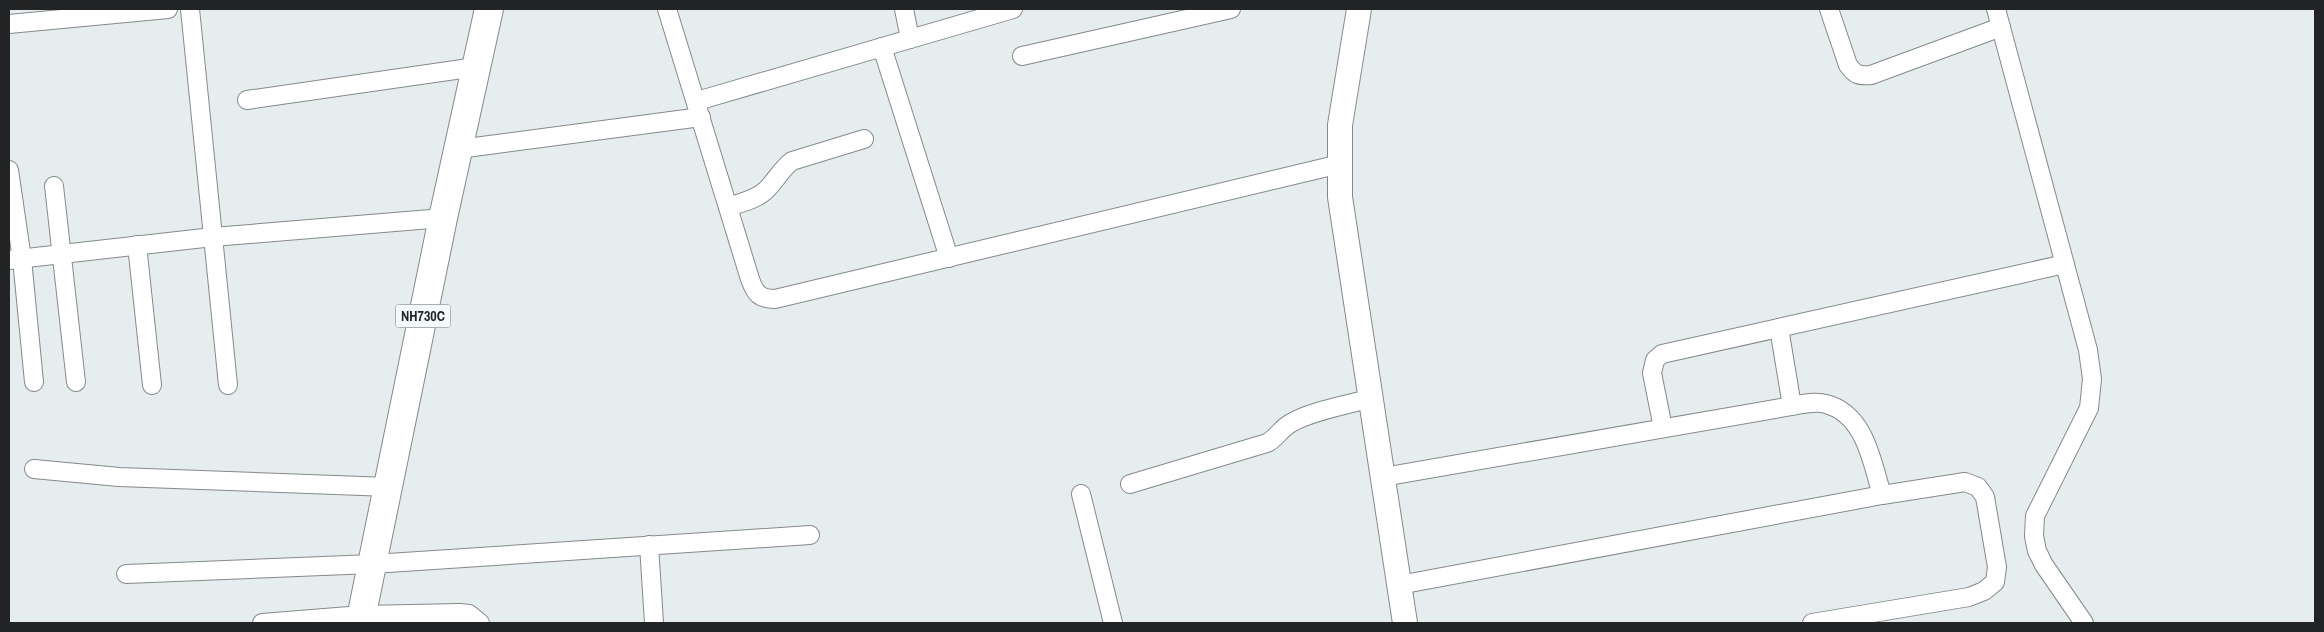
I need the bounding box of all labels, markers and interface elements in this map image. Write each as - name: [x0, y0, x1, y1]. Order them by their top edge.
- road number: NH730C: [396, 304, 450, 328]

